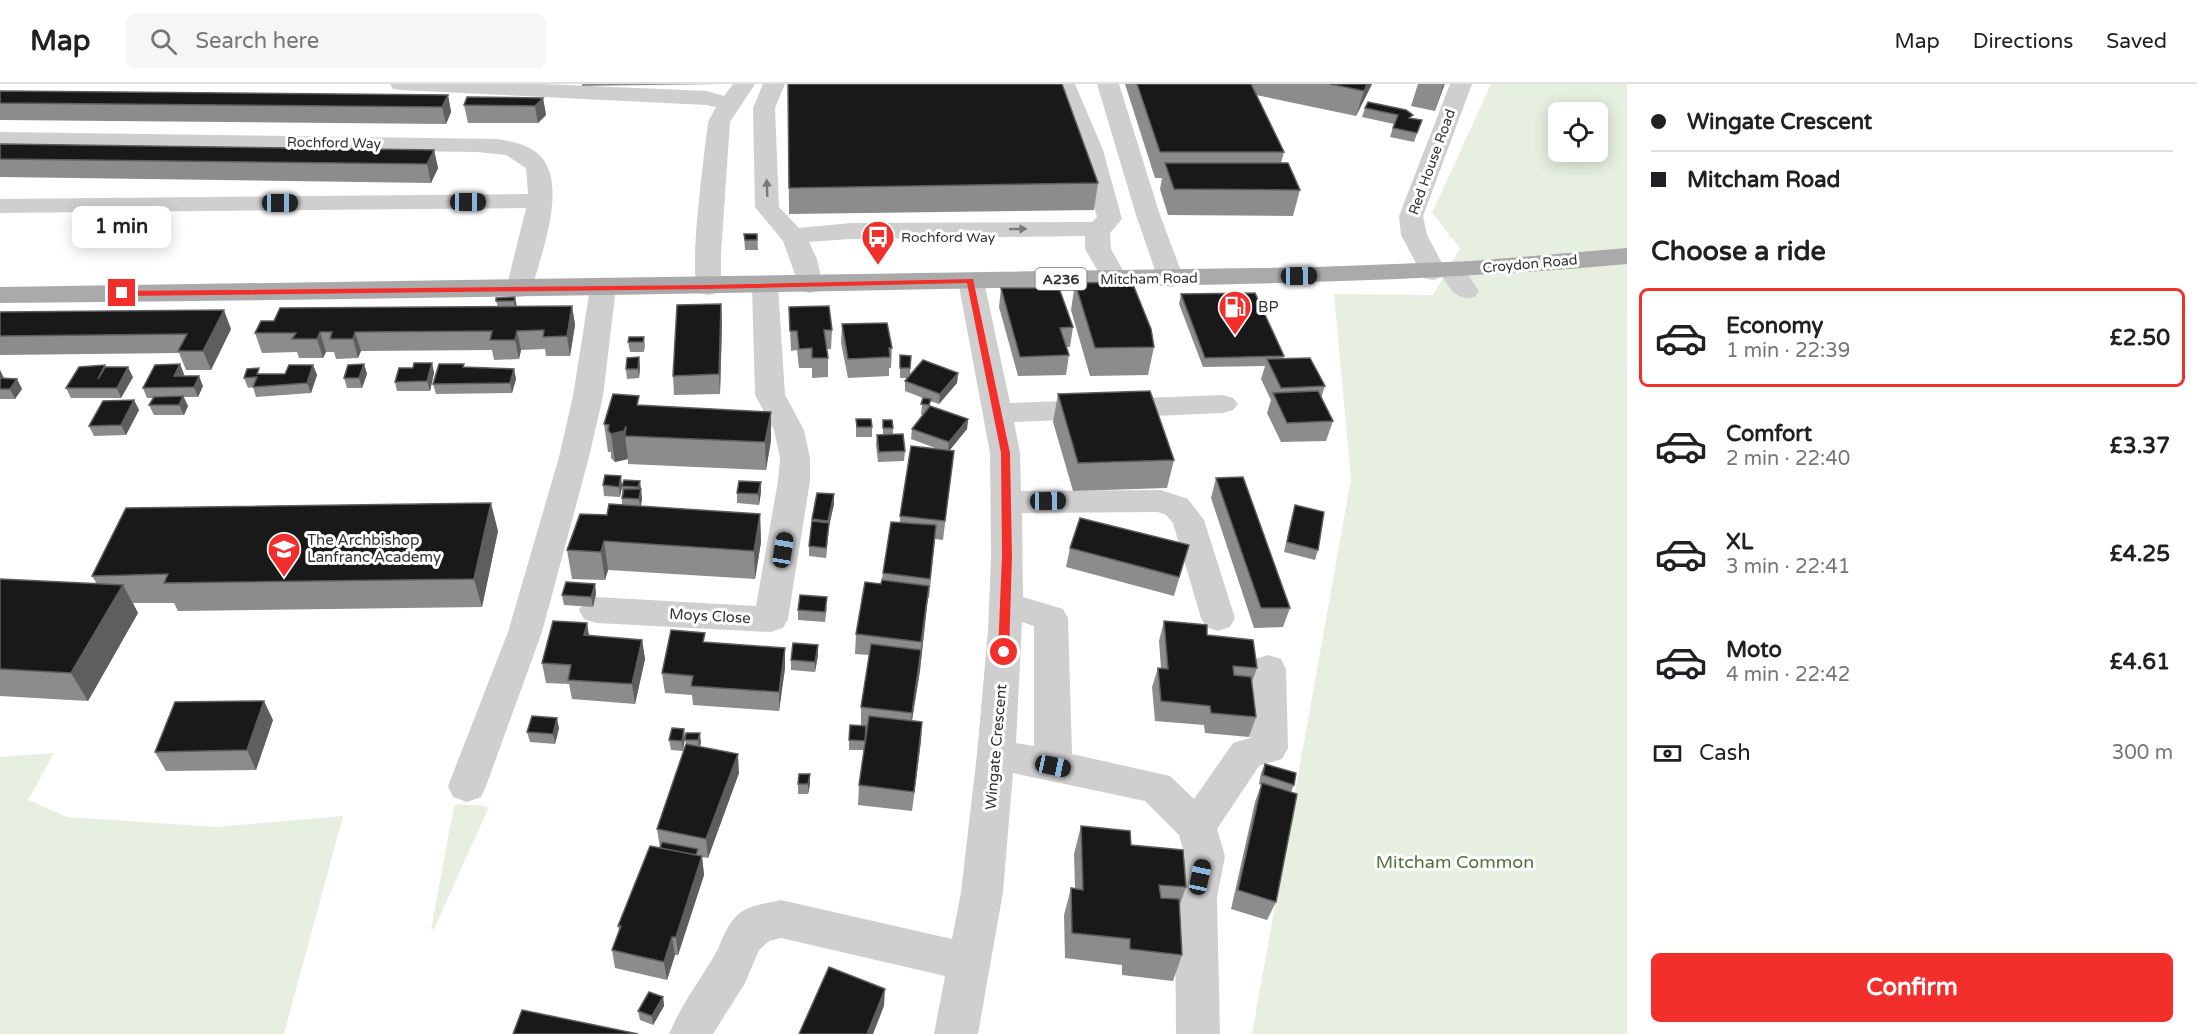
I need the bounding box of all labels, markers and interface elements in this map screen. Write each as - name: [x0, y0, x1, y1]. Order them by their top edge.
- search box: [126, 14, 546, 68]
- text: Map: [30, 24, 90, 58]
- icon: search: [147, 25, 180, 58]
- text: Search here: [195, 28, 319, 54]
- text: Map: [1894, 29, 1940, 54]
- text: Directions: [1973, 29, 2073, 54]
- text: Saved: [2106, 29, 2167, 54]
- map controls: [1548, 102, 1608, 162]
- button: locate: [1548, 102, 1608, 162]
- street label: Red House Road: [1405, 107, 1459, 217]
- text: Wingate Crescent: [1687, 109, 1872, 135]
- street label: Rochford Way: [287, 134, 382, 152]
- text: Mitcham Road: [1687, 167, 1840, 193]
- one-way arrow: [762, 178, 771, 197]
- car: [450, 193, 486, 211]
- car: [262, 194, 298, 212]
- callout: 1 min: [72, 206, 172, 248]
- text: 1 min: [95, 215, 148, 239]
- bus stop icon: Rochford Way: [860, 219, 896, 266]
- one-way arrow: [1009, 224, 1028, 234]
- place label: Rochford Way: [901, 229, 996, 246]
- text: Choose a ride: [1651, 235, 1826, 268]
- street label: Croydon Road: [1482, 251, 1578, 277]
- car: [1281, 267, 1317, 285]
- road number: A236: [1036, 268, 1086, 290]
- street label: Mitcham Road: [1100, 270, 1198, 288]
- route end: [108, 279, 135, 306]
- fuel station icon: BP: [1217, 289, 1253, 336]
- place label: BP: [1258, 298, 1278, 316]
- icon: car: [1654, 311, 1708, 365]
- text: Economy: [1726, 313, 1823, 339]
- text: £2.50: [2110, 325, 2170, 351]
- text: 1 min · 22:39: [1726, 339, 1850, 363]
- icon: car: [1654, 419, 1708, 473]
- text: Comfort: [1726, 421, 1812, 447]
- text: £3.37: [2110, 433, 2170, 459]
- text: 2 min · 22:40: [1726, 447, 1850, 471]
- car: [1030, 492, 1066, 510]
- icon: car: [1654, 527, 1708, 581]
- text: XL: [1726, 529, 1753, 555]
- school or university icon: The Archbishop Lanfranc Academy: [266, 531, 302, 578]
- place label: The Archbishop Lanfranc Academy: [307, 531, 441, 566]
- car: [771, 531, 795, 569]
- text: £4.25: [2110, 541, 2170, 567]
- text: 3 min · 22:41: [1726, 555, 1850, 579]
- street label: Moys Close: [669, 605, 751, 627]
- icon: car: [1654, 635, 1708, 689]
- text: Moto: [1726, 637, 1782, 663]
- route start: [990, 638, 1017, 665]
- text: £4.61: [2110, 649, 2170, 675]
- text: 4 min · 22:42: [1726, 663, 1850, 687]
- street label: Wingate Crescent: [982, 683, 1010, 811]
- icon: cash: [1651, 737, 1684, 770]
- text: Cash: [1699, 740, 1751, 766]
- text: 300 m: [2112, 741, 2173, 765]
- car: [1034, 753, 1072, 779]
- park label: Mitcham Common: [1376, 851, 1534, 873]
- car: [1187, 858, 1213, 896]
- button: Confirm: [1651, 953, 2173, 1022]

